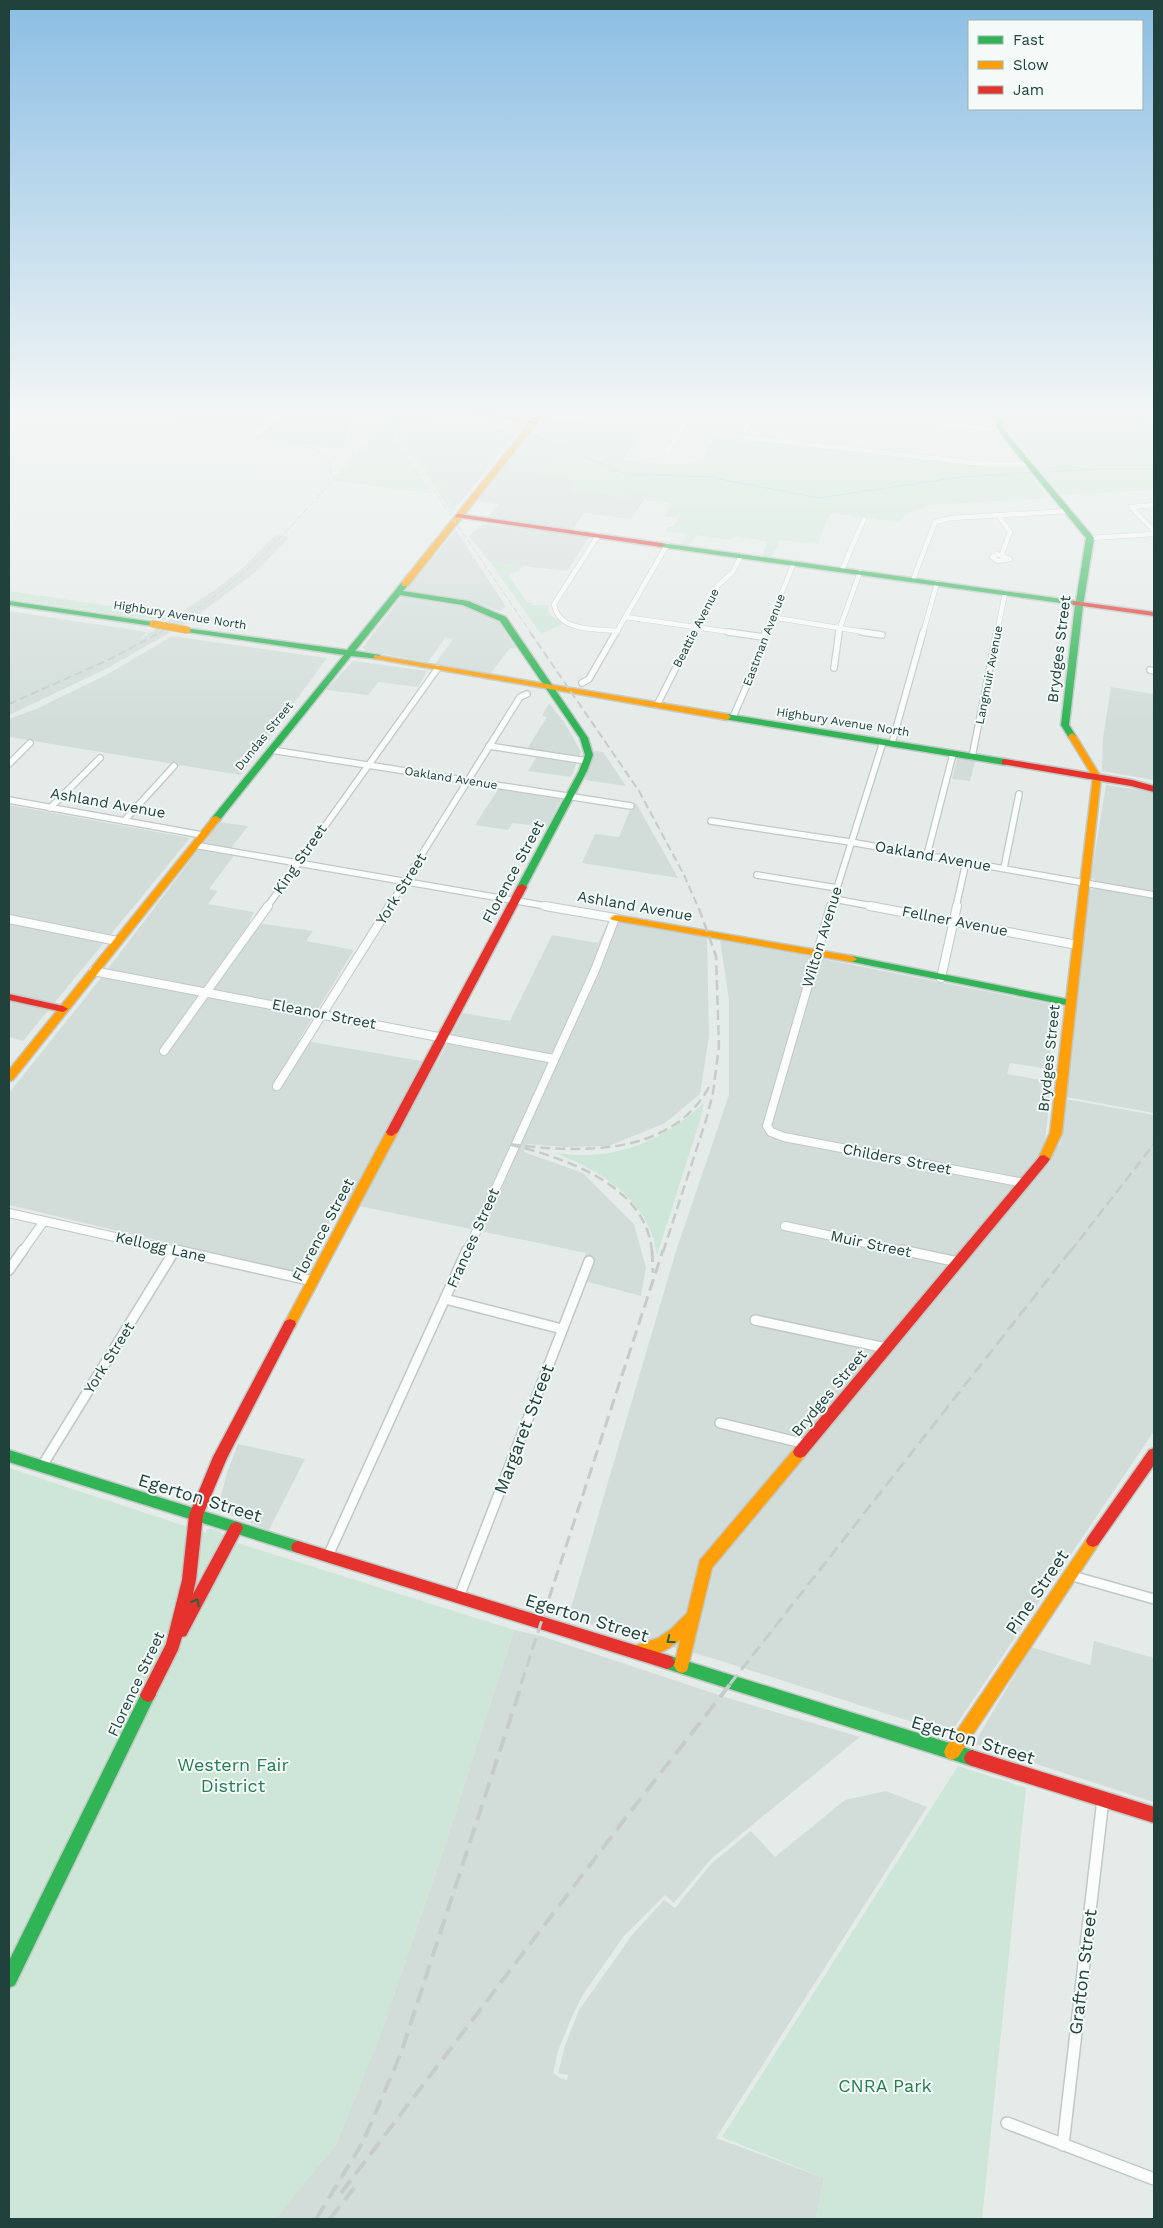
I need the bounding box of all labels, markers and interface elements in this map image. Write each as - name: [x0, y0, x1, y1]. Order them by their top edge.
- legend: [968, 20, 1143, 110]
- text: Fast: [1013, 31, 1045, 49]
- text: Slow: [1013, 56, 1049, 74]
- text: Jam: [1013, 81, 1044, 99]
- street label: Beattie Avenue: [670, 586, 722, 670]
- street label: Eastman Avenue: [740, 592, 788, 688]
- street label: Brydges Street: [1043, 594, 1075, 704]
- street label: Highbury Avenue North: [112, 598, 248, 632]
- street label: Langmuir Avenue: [973, 624, 1005, 726]
- street label: Dundas Street: [232, 699, 296, 773]
- street label: Highbury Avenue North: [775, 705, 911, 739]
- street label: Oakland Avenue: [403, 764, 499, 792]
- street label: Ashland Avenue: [49, 784, 167, 822]
- street label: Florence Street: [478, 817, 548, 927]
- street label: King Street: [269, 820, 331, 897]
- street label: Oakland Avenue: [874, 837, 992, 875]
- street label: York Street: [372, 849, 430, 928]
- street label: Wilton Avenue: [798, 884, 846, 990]
- street label: Ashland Avenue: [576, 887, 694, 925]
- street label: Fellner Avenue: [901, 902, 1009, 940]
- street label: Eleanor Street: [270, 995, 378, 1033]
- street label: Brydges Street: [1034, 1003, 1064, 1113]
- street label: Childers Street: [841, 1140, 953, 1178]
- street label: Florence Street: [288, 1175, 358, 1285]
- street label: Frances Street: [443, 1185, 503, 1291]
- street label: Muir Street: [829, 1227, 914, 1261]
- street label: Kellogg Lane: [114, 1228, 208, 1266]
- street label: York Street: [80, 1318, 138, 1397]
- street label: Brydges Street: [787, 1345, 871, 1440]
- street label: Margaret Street: [489, 1361, 558, 1497]
- street label: Egerton Street: [136, 1469, 265, 1526]
- street label: Pine Street: [1001, 1545, 1073, 1638]
- street label: Egerton Street: [523, 1589, 652, 1646]
- one-way arrow: [190, 1599, 200, 1608]
- street label: Florence Street: [104, 1628, 169, 1739]
- one-way arrow: [666, 1634, 676, 1643]
- street label: Egerton Street: [909, 1711, 1038, 1768]
- park label: Western Fair District: [177, 1754, 289, 1796]
- street label: Grafton Street: [1064, 1908, 1101, 2036]
- park label: CNRA Park: [838, 2075, 932, 2096]

